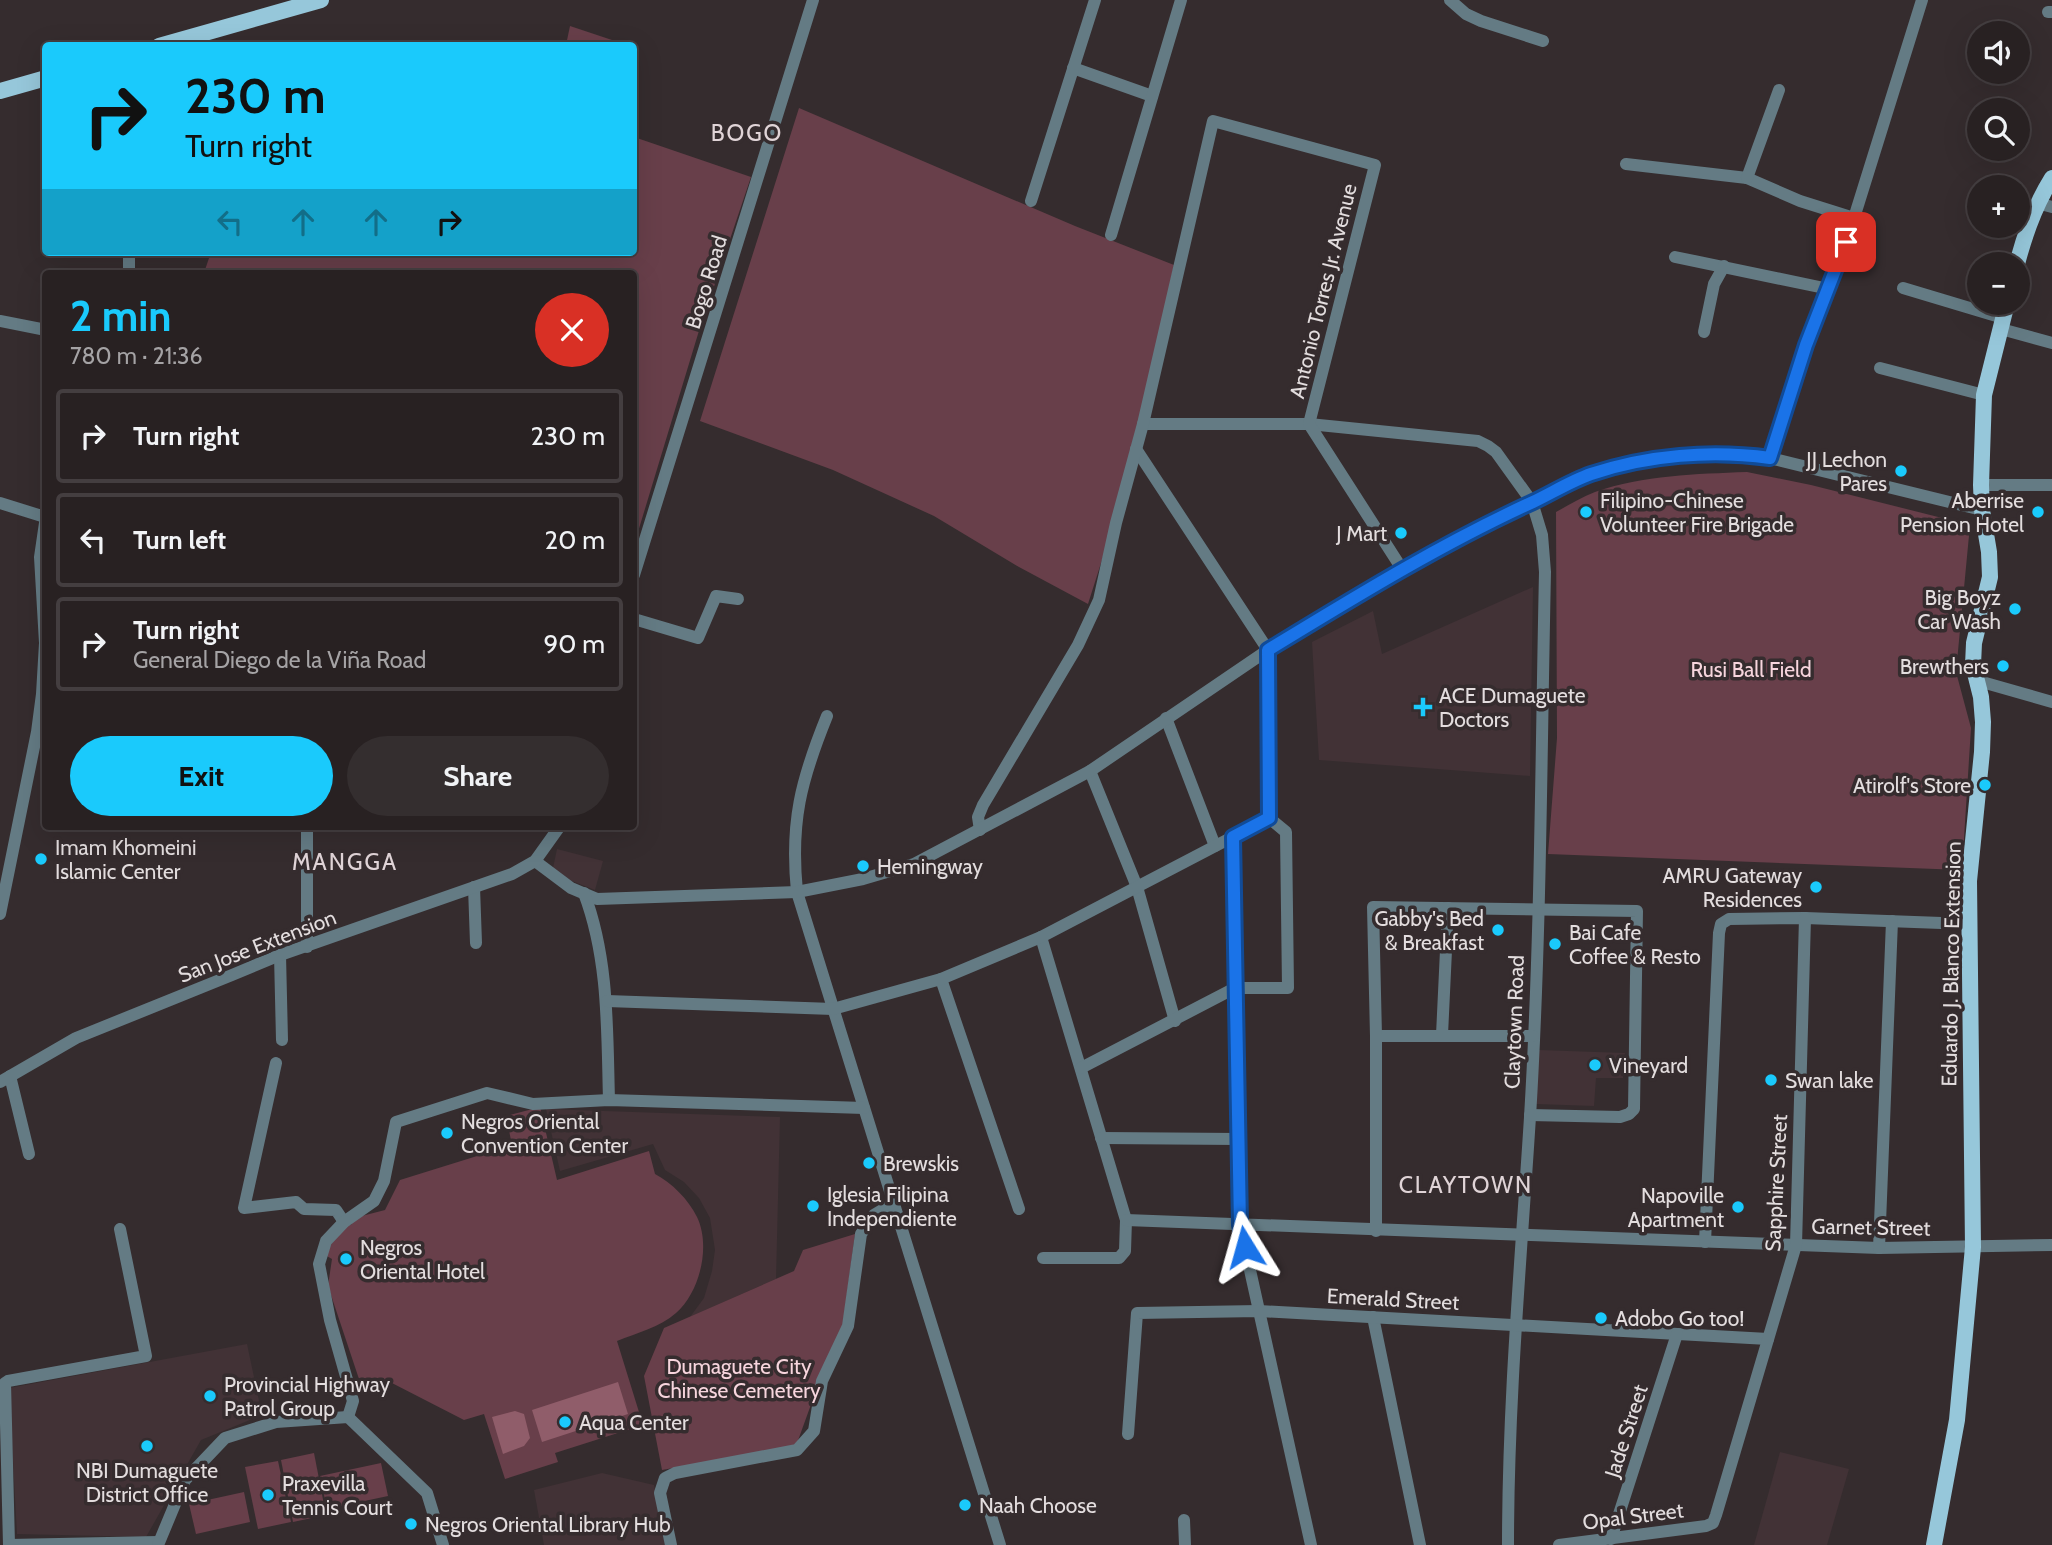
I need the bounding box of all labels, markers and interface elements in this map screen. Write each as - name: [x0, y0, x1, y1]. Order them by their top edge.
- map controls: [1967, 21, 2030, 315]
- button: sound: [1967, 21, 2030, 84]
- text: 230 m: [185, 66, 326, 125]
- icon: right: [70, 70, 161, 161]
- button: search: [1967, 98, 2030, 161]
- district label: BOGO: [711, 119, 783, 147]
- text: Turn right: [185, 126, 312, 165]
- button: +: [1967, 175, 2030, 238]
- street label: Antonio Torres Jr. Avenue: [1284, 181, 1362, 401]
- icon: left: [211, 203, 249, 241]
- icon: ahead: [284, 203, 322, 241]
- icon: ahead: [357, 203, 395, 241]
- icon: right: [430, 203, 468, 241]
- pin: [1816, 212, 1876, 272]
- icon: arrive: [1827, 223, 1865, 261]
- street label: Bogo Road: [680, 232, 732, 332]
- button: −: [1967, 252, 2030, 315]
- text: 2 min: [70, 290, 171, 342]
- button: close: [535, 293, 609, 367]
- text: 780 m · 21:36: [70, 342, 203, 370]
- icon: right: [74, 417, 112, 455]
- text: Turn right: [133, 420, 239, 452]
- text: 230 m: [531, 420, 605, 452]
- place label: JJ Lechon Pares: [1805, 447, 1887, 496]
- marker: JJ Lechon Pares: [1893, 463, 1909, 479]
- place label: Filipino-Chinese Volunteer Fire Brigade: [1600, 488, 1794, 537]
- place label: Aberrise Pension Hotel: [1900, 488, 2024, 537]
- marker: Filipino-Chinese Volunteer Fire Brigade: [1578, 504, 1594, 520]
- marker: Aberrise Pension Hotel: [2030, 504, 2046, 520]
- icon: left: [74, 521, 112, 559]
- place label: J Mart: [1335, 521, 1387, 546]
- text: Turn left: [133, 524, 226, 556]
- text: 20 m: [545, 524, 605, 556]
- marker: J Mart: [1393, 525, 1409, 541]
- place label: Big Boyz Car Wash: [1917, 585, 2001, 634]
- marker: Big Boyz Car Wash: [2007, 601, 2023, 617]
- text: Turn right: [133, 614, 239, 646]
- icon: right: [74, 625, 112, 663]
- text: 90 m: [543, 628, 605, 660]
- text: General Diego de la Viña Road: [133, 646, 426, 674]
- place label: Brewthers: [1900, 654, 1989, 679]
- park label: Rusi Ball Field: [1690, 657, 1812, 682]
- marker: Brewthers: [1995, 658, 2011, 674]
- place label: ACE Dumaguete Doctors: [1439, 683, 1586, 732]
- marker: ACE Dumaguete Doctors: [1413, 697, 1433, 717]
- button: Exit: [70, 736, 333, 816]
- button: Share: [347, 736, 609, 816]
- place label: Atirolf's Store: [1853, 773, 1971, 798]
- marker: Atirolf's Store: [1977, 777, 1993, 793]
- place label: Imam Khomeini Islamic Center: [55, 835, 196, 884]
- street label: Eduardo J. Blanco Extension: [1936, 841, 1966, 1087]
- district label: MANGGA: [292, 848, 398, 876]
- marker: Imam Khomeini Islamic Center: [33, 851, 49, 867]
- place label: Hemingway: [877, 854, 983, 879]
- marker: Hemingway: [855, 858, 871, 874]
- place label: AMRU Gateway Residences: [1662, 863, 1802, 912]
- marker: AMRU Gateway Residences: [1808, 879, 1824, 895]
- street label: San Jose Extension: [175, 904, 339, 988]
- place label: Gabby's Bed & Breakfast: [1374, 906, 1484, 955]
- place label: Bai Cafe Coffee & Resto: [1569, 920, 1701, 969]
- marker: Gabby's Bed & Breakfast: [1490, 922, 1506, 938]
- marker: Bai Cafe Coffee & Resto: [1547, 936, 1563, 952]
- street label: Claytown Road: [1499, 955, 1529, 1089]
- place label: Vineyard: [1609, 1053, 1688, 1078]
- marker: Vineyard: [1587, 1057, 1603, 1073]
- place label: Swan lake: [1785, 1068, 1874, 1093]
- marker: Swan lake: [1763, 1072, 1779, 1088]
- place label: Negros Oriental Convention Center: [461, 1109, 628, 1158]
- street label: Sapphire Street: [1760, 1114, 1792, 1252]
- marker: Negros Oriental Convention Center: [439, 1125, 455, 1141]
- place label: Brewskis: [883, 1151, 959, 1176]
- marker: Brewskis: [861, 1155, 877, 1171]
- district label: CLAYTOWN: [1399, 1171, 1533, 1199]
- place label: Iglesia Filipina Independiente: [827, 1182, 957, 1231]
- place label: Napoville Apartment: [1628, 1183, 1724, 1232]
- marker: Iglesia Filipina Independiente: [805, 1198, 821, 1214]
- marker: Napoville Apartment: [1730, 1199, 1746, 1215]
- position arrow: [1208, 1210, 1282, 1284]
- street label: Garnet Street: [1811, 1213, 1931, 1241]
- place label: Negros Oriental Hotel: [360, 1235, 485, 1284]
- marker: Negros Oriental Hotel: [338, 1251, 354, 1267]
- street label: Emerald Street: [1326, 1283, 1460, 1315]
- place label: Adobo Go too!: [1615, 1306, 1744, 1331]
- marker: Adobo Go too!: [1593, 1310, 1609, 1326]
- park label: Dumaguete City Chinese Cemetery: [658, 1354, 821, 1403]
- place label: Provincial Highway Patrol Group: [224, 1372, 390, 1421]
- street label: Jade Street: [1599, 1381, 1653, 1482]
- marker: Provincial Highway Patrol Group: [202, 1388, 218, 1404]
- place label: Aqua Center: [579, 1410, 689, 1435]
- marker: Aqua Center: [557, 1414, 573, 1430]
- marker: NBI Dumaguete District Office: [139, 1438, 155, 1454]
- place label: NBI Dumaguete District Office: [76, 1458, 218, 1507]
- place label: Praxevilla Tennis Court: [282, 1471, 393, 1520]
- marker: Praxevilla Tennis Court: [260, 1487, 276, 1503]
- place label: Naah Choose: [979, 1493, 1097, 1518]
- marker: Naah Choose: [957, 1497, 973, 1513]
- street label: Opal Street: [1581, 1497, 1685, 1535]
- place label: Negros Oriental Library Hub: [425, 1512, 671, 1537]
- marker: Negros Oriental Library Hub: [403, 1516, 419, 1532]

